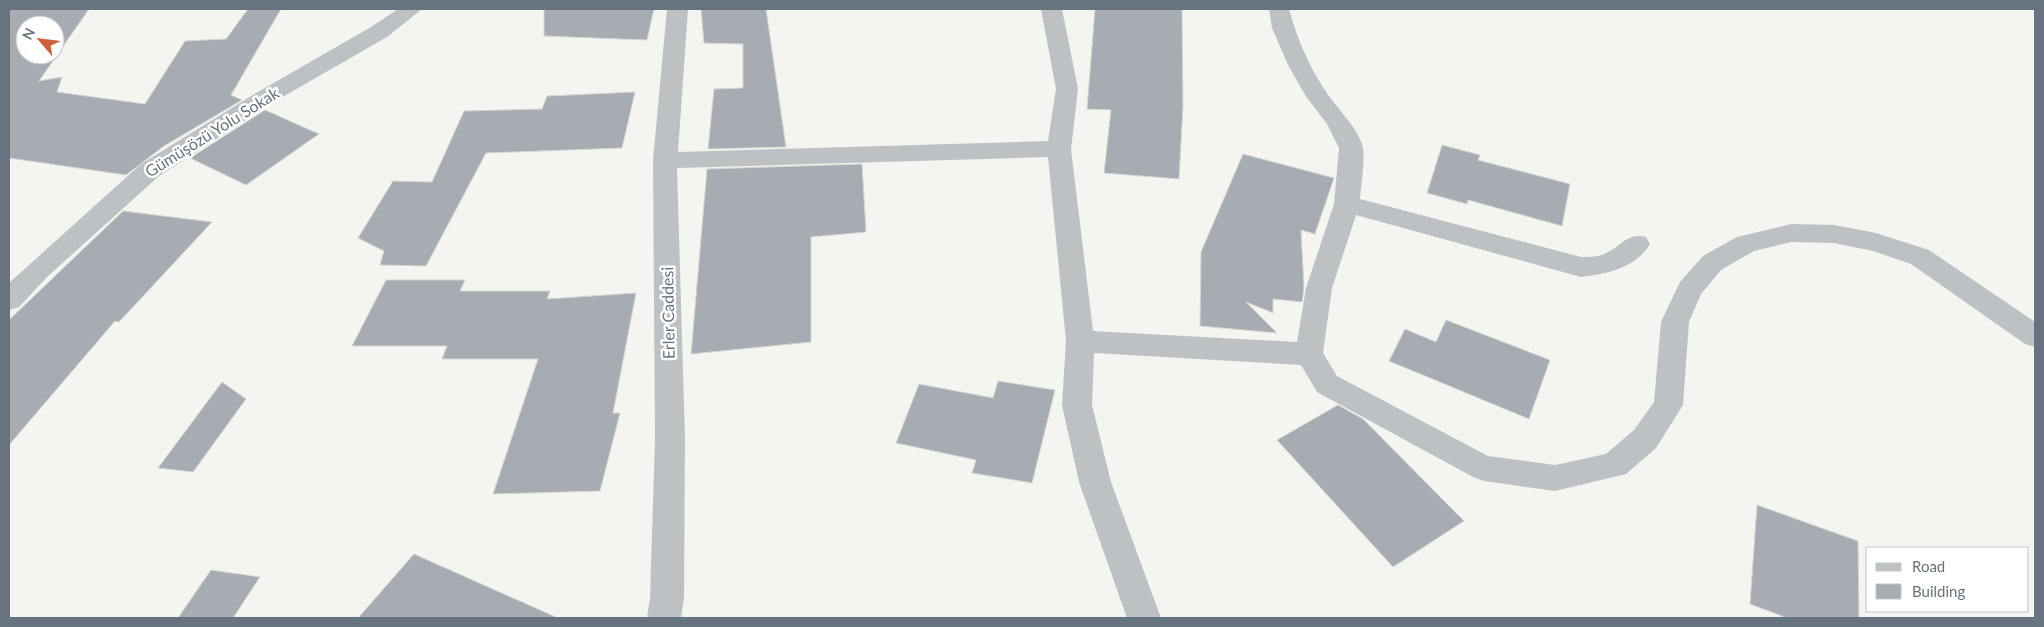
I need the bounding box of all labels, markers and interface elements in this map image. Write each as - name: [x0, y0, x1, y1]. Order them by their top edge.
- north arrow: [15, 15, 65, 65]
- text: N: [18, 25, 38, 42]
- street label: Gümüşözü Yolu Sokak: [141, 82, 283, 180]
- street label: Erler Caddesi: [657, 267, 678, 359]
- legend: [1866, 547, 2029, 612]
- text: Road: [1912, 557, 1945, 575]
- text: Building: [1912, 582, 1965, 600]

